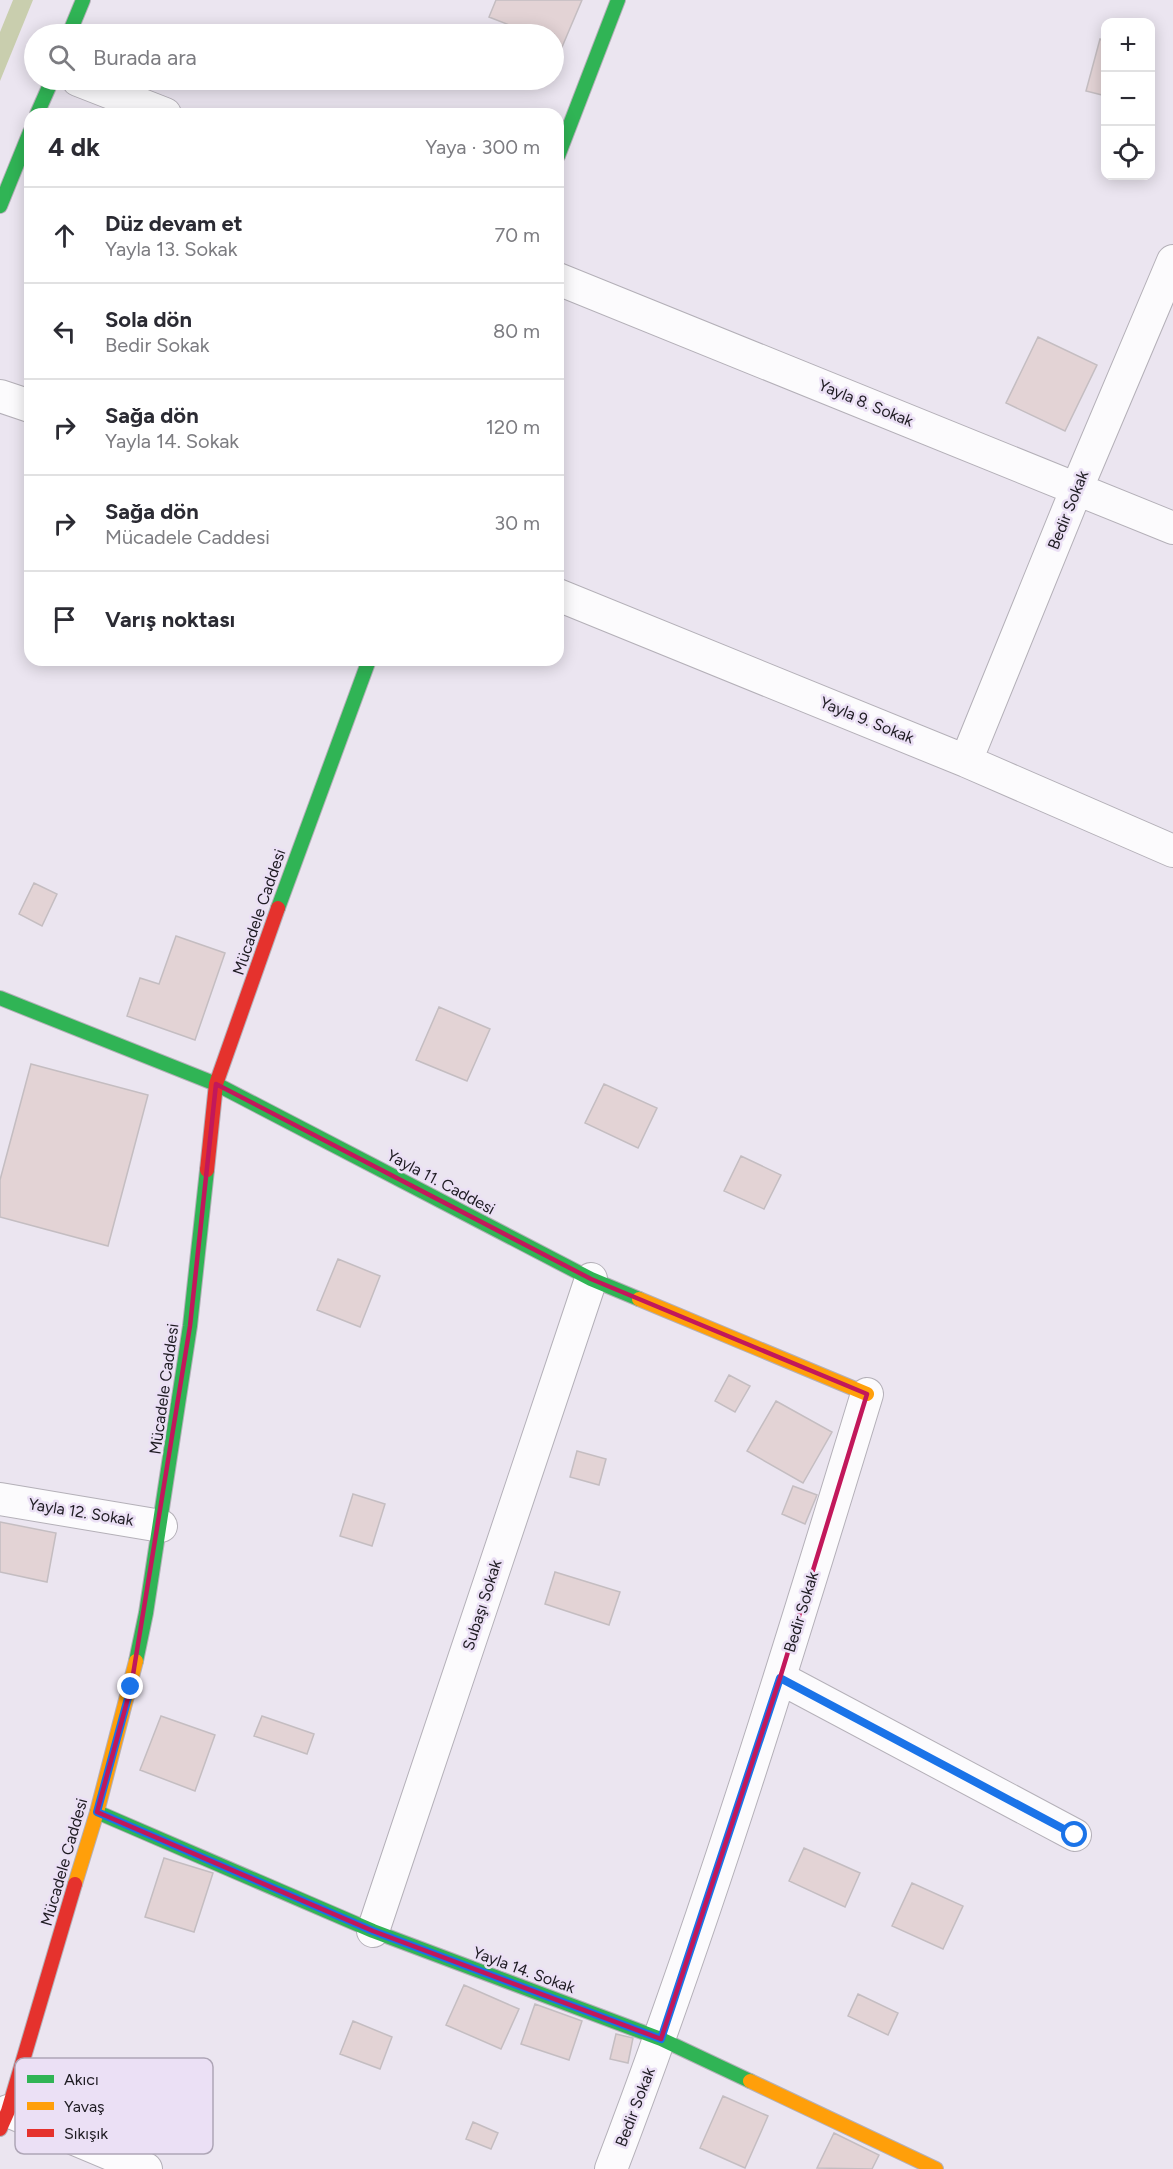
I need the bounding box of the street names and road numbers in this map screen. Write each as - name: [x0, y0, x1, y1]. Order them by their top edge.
- street label: Yayla 8. Sokak: [816, 375, 916, 431]
- street label: Bedir Sokak: [1044, 467, 1093, 552]
- street label: Yayla 9. Sokak: [817, 693, 917, 748]
- street label: Mücadele Caddesi: [229, 847, 289, 977]
- street label: Yayla 11. Caddesi: [384, 1146, 498, 1218]
- street label: Mücadele Caddesi: [145, 1322, 183, 1456]
- street label: Yayla 12. Sokak: [27, 1494, 135, 1530]
- street label: Subaşı Sokak: [458, 1557, 506, 1653]
- street label: Bedir Sokak: [780, 1569, 822, 1655]
- street label: Mücadele Caddesi: [37, 1796, 91, 1928]
- street label: Yayla 14. Sokak: [470, 1943, 578, 1997]
- street label: Bedir Sokak: [611, 2064, 659, 2149]

